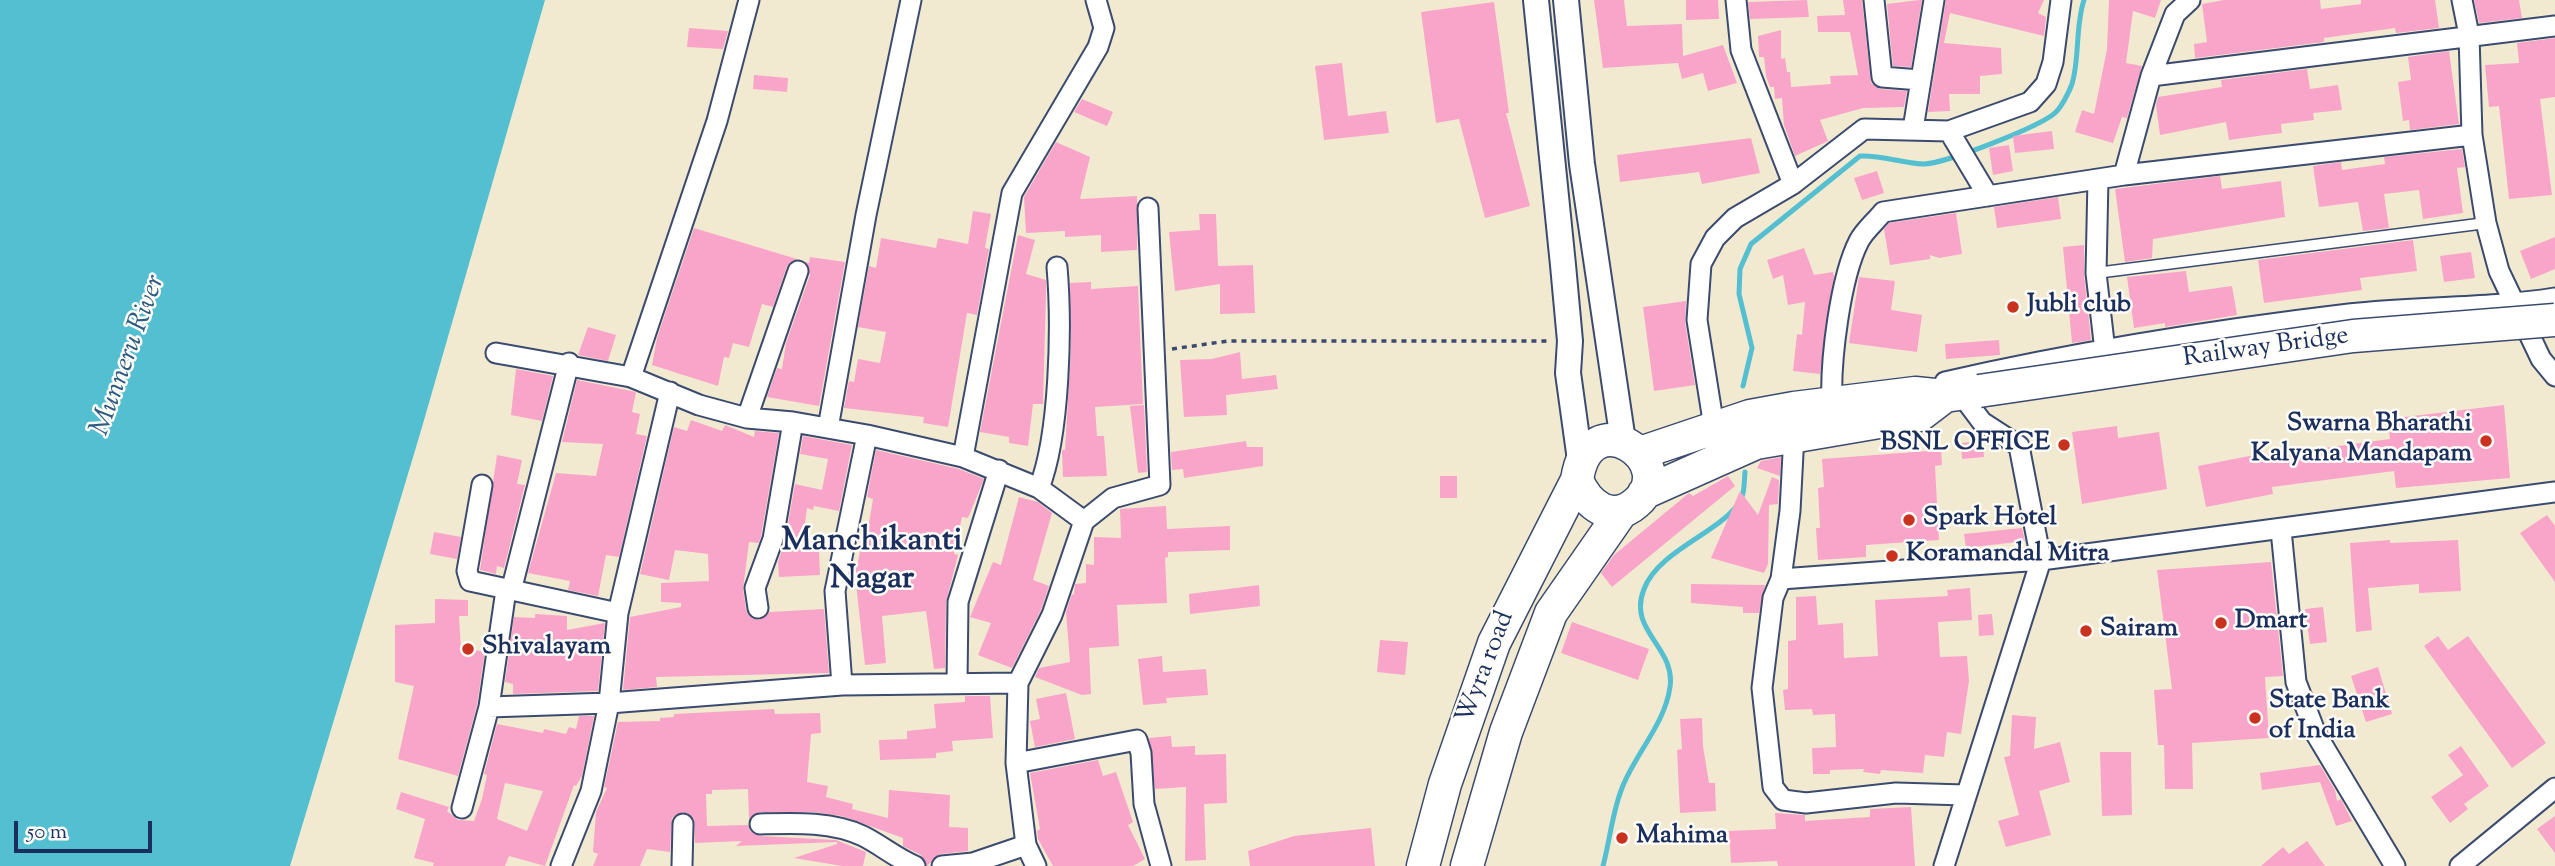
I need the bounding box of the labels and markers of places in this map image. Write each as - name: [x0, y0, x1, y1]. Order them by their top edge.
- place label: Jubli club: [2027, 291, 2131, 323]
- marker: Jubli club: [2005, 299, 2021, 315]
- place label: Swarna Bharathi Kalyana Mandapam: [2251, 410, 2472, 472]
- place label: BSNL OFFICE: [1880, 429, 2050, 461]
- marker: Swarna Bharathi Kalyana Mandapam: [2478, 433, 2494, 449]
- marker: BSNL OFFICE: [2056, 437, 2072, 453]
- place label: Spark Hotel: [1923, 504, 2057, 536]
- marker: Spark Hotel: [1901, 512, 1917, 528]
- place label: Koramandal Mitra: [1906, 540, 2109, 572]
- marker: Koramandal Mitra: [1884, 548, 1900, 564]
- place label: Dmart: [2235, 607, 2307, 639]
- place label: Sairam: [2100, 615, 2178, 647]
- marker: Dmart: [2213, 615, 2229, 631]
- marker: Sairam: [2078, 623, 2094, 639]
- place label: Shivalayam: [482, 633, 611, 665]
- marker: Shivalayam: [460, 641, 476, 657]
- place label: State Bank of India: [2269, 687, 2390, 748]
- marker: State Bank of India: [2247, 710, 2263, 726]
- place label: Mahima: [1636, 822, 1728, 854]
- marker: Mahima: [1614, 830, 1630, 846]

